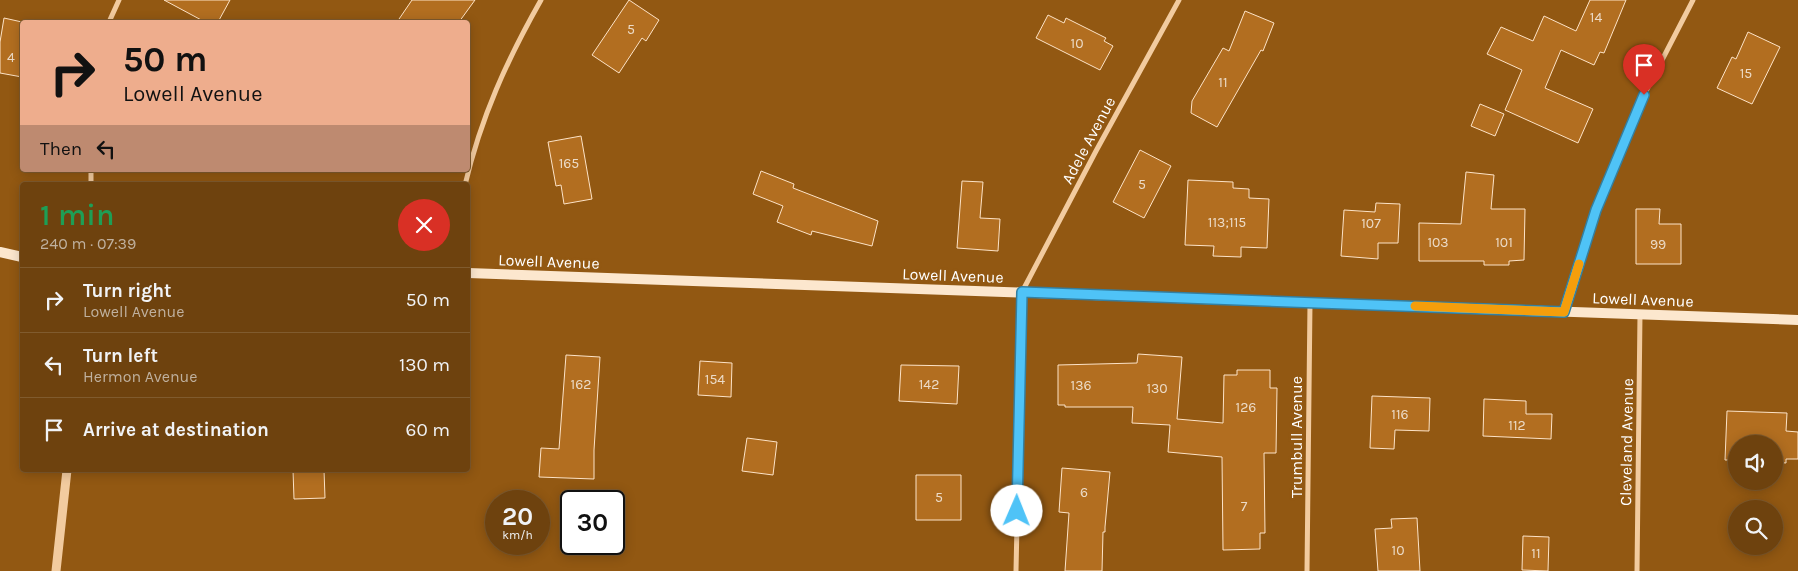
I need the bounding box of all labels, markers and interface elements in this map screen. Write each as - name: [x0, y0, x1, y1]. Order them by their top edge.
- house number: 14: [1590, 9, 1602, 26]
- house number: 5: [627, 21, 635, 38]
- house number: 10: [1071, 35, 1083, 52]
- text: 50 m: [123, 39, 208, 80]
- icon: right: [40, 40, 105, 105]
- pin: [1623, 44, 1665, 95]
- house number: 4: [7, 49, 15, 66]
- icon: arrive: [1630, 51, 1658, 79]
- house number: 15: [1740, 65, 1752, 82]
- house number: 11: [1218, 74, 1228, 91]
- text: Lowell Avenue: [123, 81, 263, 107]
- street label: Adele Avenue: [1058, 93, 1119, 187]
- icon: left: [92, 135, 120, 163]
- text: Then: [40, 138, 82, 160]
- house number: 165: [559, 155, 579, 172]
- house number: 5: [1138, 176, 1146, 193]
- text: 1 min: [40, 197, 114, 233]
- button: close: [398, 199, 450, 251]
- house number: 113;115: [1208, 214, 1246, 231]
- house number: 107: [1361, 215, 1381, 232]
- text: 240 m · 07:39: [40, 234, 136, 253]
- house number: 103: [1427, 234, 1449, 251]
- house number: 101: [1495, 234, 1513, 251]
- house number: 99: [1650, 236, 1666, 253]
- street label: Lowell Avenue: [498, 250, 600, 273]
- street label: Lowell Avenue: [902, 264, 1004, 287]
- text: Turn right: [83, 280, 172, 302]
- icon: right: [40, 286, 68, 314]
- street label: Lowell Avenue: [1592, 288, 1694, 311]
- text: 50 m: [406, 289, 450, 311]
- text: Lowell Avenue: [83, 302, 184, 321]
- text: Turn left: [83, 345, 158, 367]
- icon: left: [40, 351, 68, 379]
- text: 130 m: [399, 354, 450, 376]
- text: Hermon Avenue: [83, 367, 198, 386]
- house number: 154: [705, 371, 725, 388]
- house number: 162: [571, 376, 591, 393]
- house number: 142: [919, 376, 939, 393]
- street label: Trumbull Avenue: [1287, 376, 1306, 498]
- house number: 136: [1071, 377, 1091, 394]
- street label: Cleveland Avenue: [1616, 378, 1637, 506]
- house number: 130: [1146, 380, 1168, 397]
- house number: 126: [1236, 399, 1256, 416]
- house number: 116: [1391, 406, 1409, 423]
- icon: arrive: [40, 416, 68, 444]
- house number: 112: [1508, 417, 1526, 434]
- text: Arrive at destination: [83, 419, 269, 441]
- text: 60 m: [406, 419, 450, 441]
- map controls: [1728, 435, 1783, 555]
- button: sound: [1728, 435, 1783, 490]
- position arrow: [990, 484, 1042, 536]
- house number: 6: [1080, 484, 1088, 501]
- house number: 5: [935, 489, 943, 506]
- speed limit sign: 30: [560, 490, 625, 555]
- house number: 7: [1241, 498, 1248, 515]
- button: search: [1728, 500, 1783, 555]
- text: 20: [502, 502, 533, 531]
- text: km/h: [502, 528, 533, 542]
- house number: 10: [1392, 542, 1404, 559]
- house number: 11: [1531, 545, 1541, 562]

